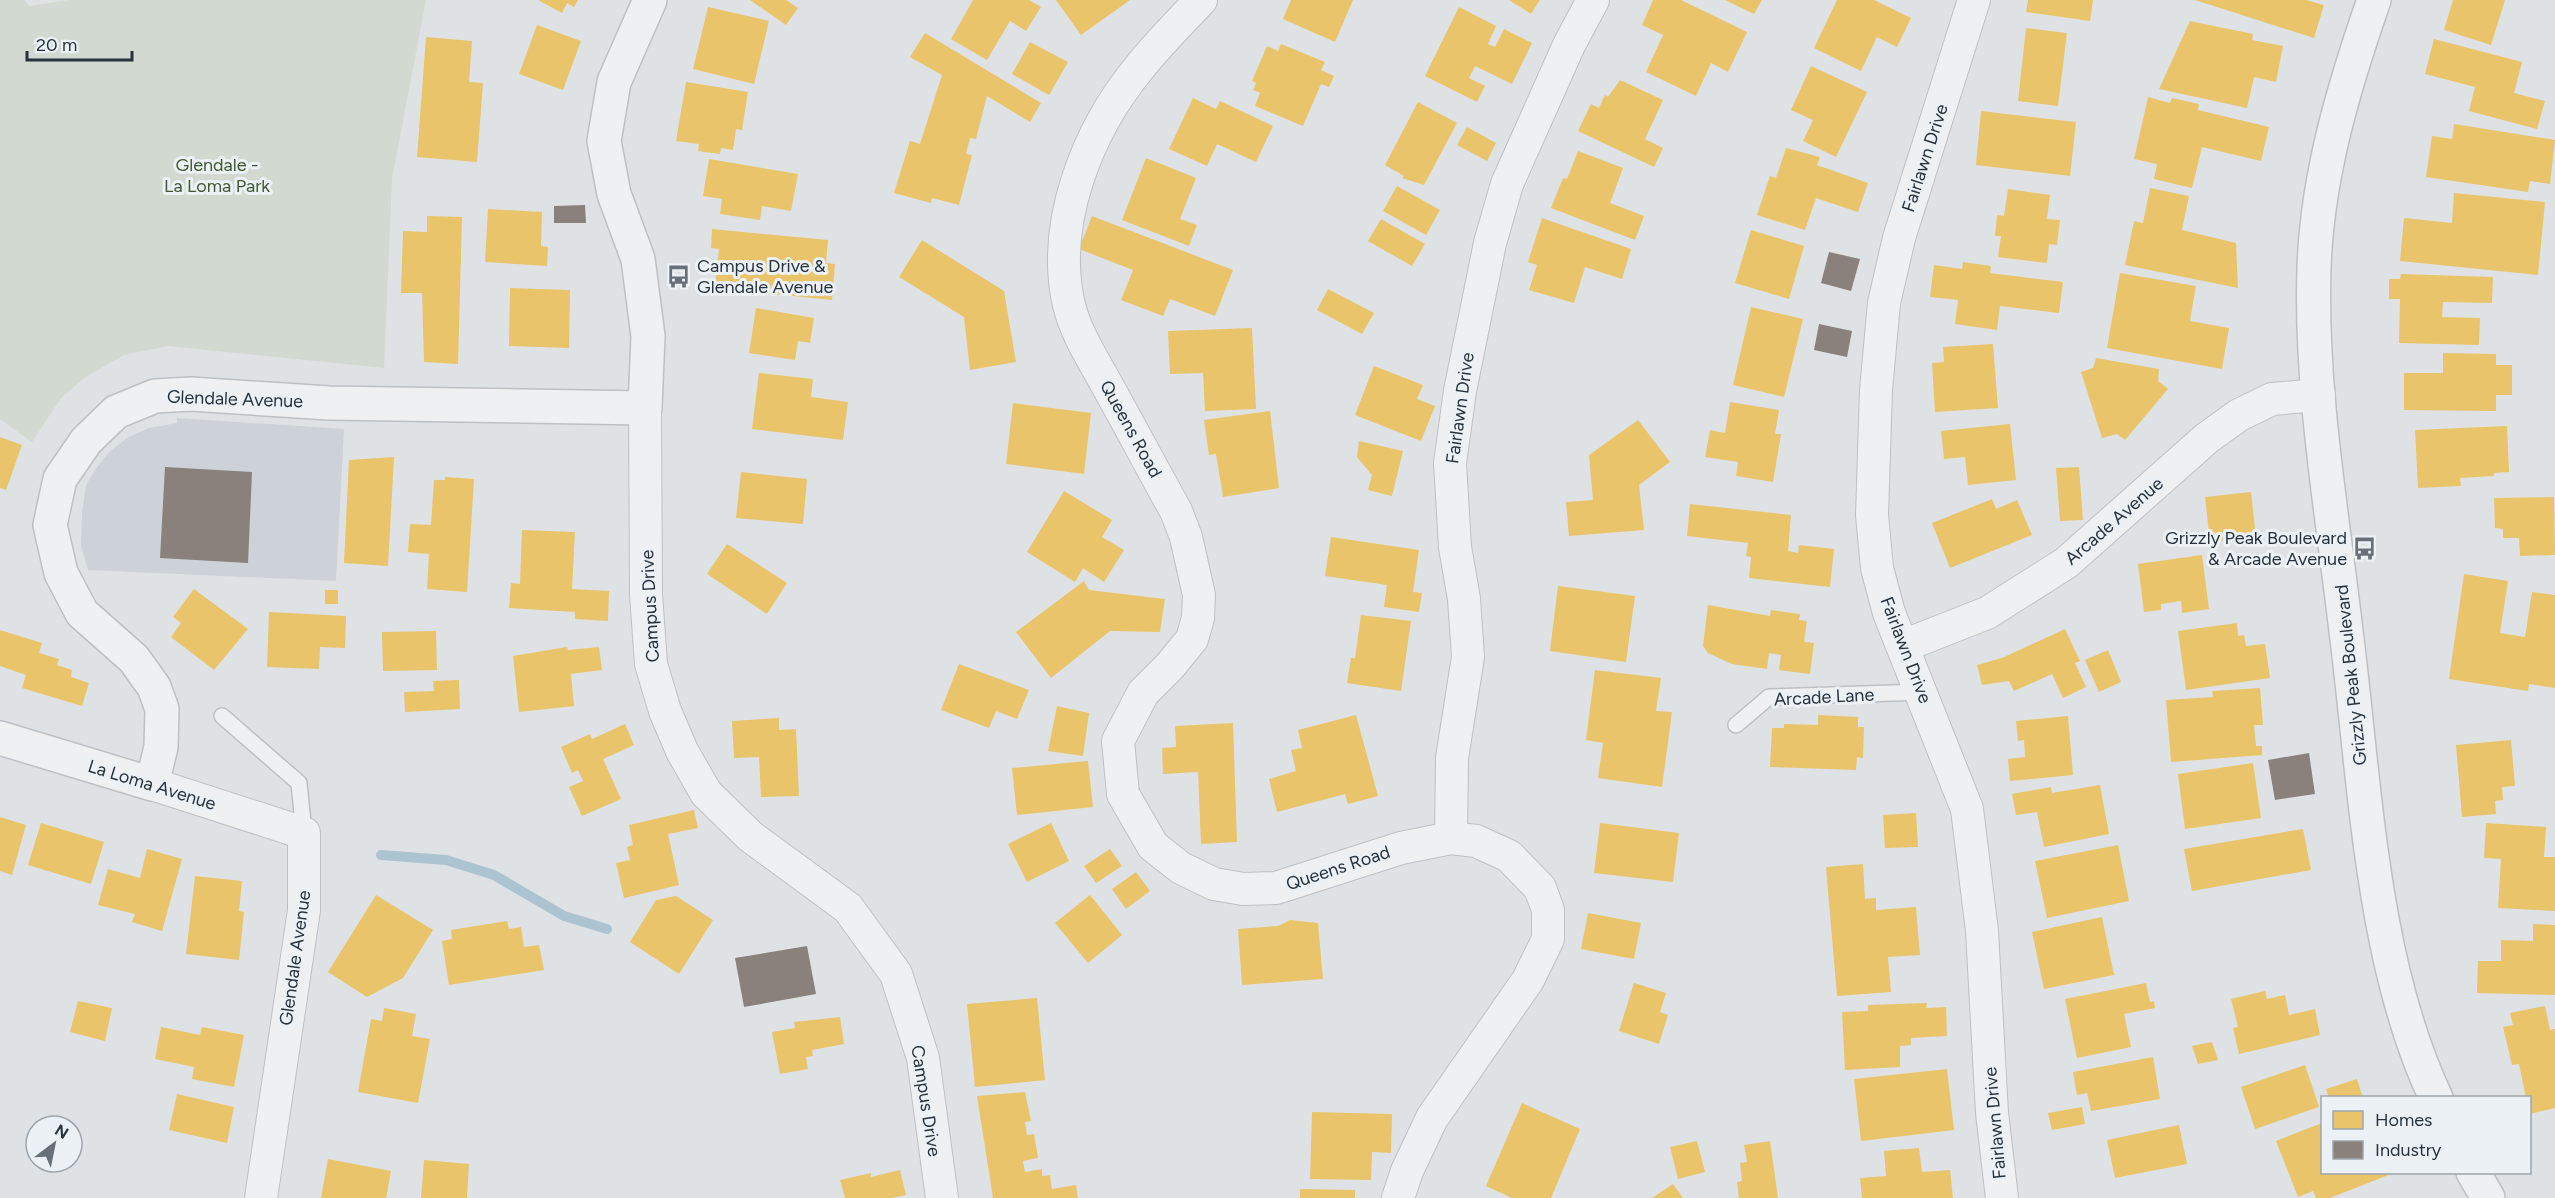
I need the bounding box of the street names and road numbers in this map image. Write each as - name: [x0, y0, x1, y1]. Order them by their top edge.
- street label: Fairlawn Drive: [1897, 101, 1953, 215]
- street label: Fairlawn Drive: [1441, 351, 1479, 465]
- street label: Queens Road: [1095, 376, 1167, 482]
- street label: Glendale Avenue: [166, 386, 304, 412]
- street label: Arcade Avenue: [2060, 472, 2168, 570]
- street label: Campus Drive: [636, 549, 664, 663]
- street label: Grizzly Peak Boulevard: [2331, 583, 2371, 767]
- street label: Fairlawn Drive: [1876, 594, 1936, 707]
- street label: Arcade Lane: [1773, 683, 1875, 711]
- street label: La Loma Avenue: [85, 755, 219, 815]
- street label: Queens Road: [1283, 841, 1393, 895]
- street label: Glendale Avenue: [275, 889, 315, 1027]
- street label: Campus Drive: [906, 1044, 946, 1158]
- street label: Fairlawn Drive: [1979, 1066, 2011, 1180]

